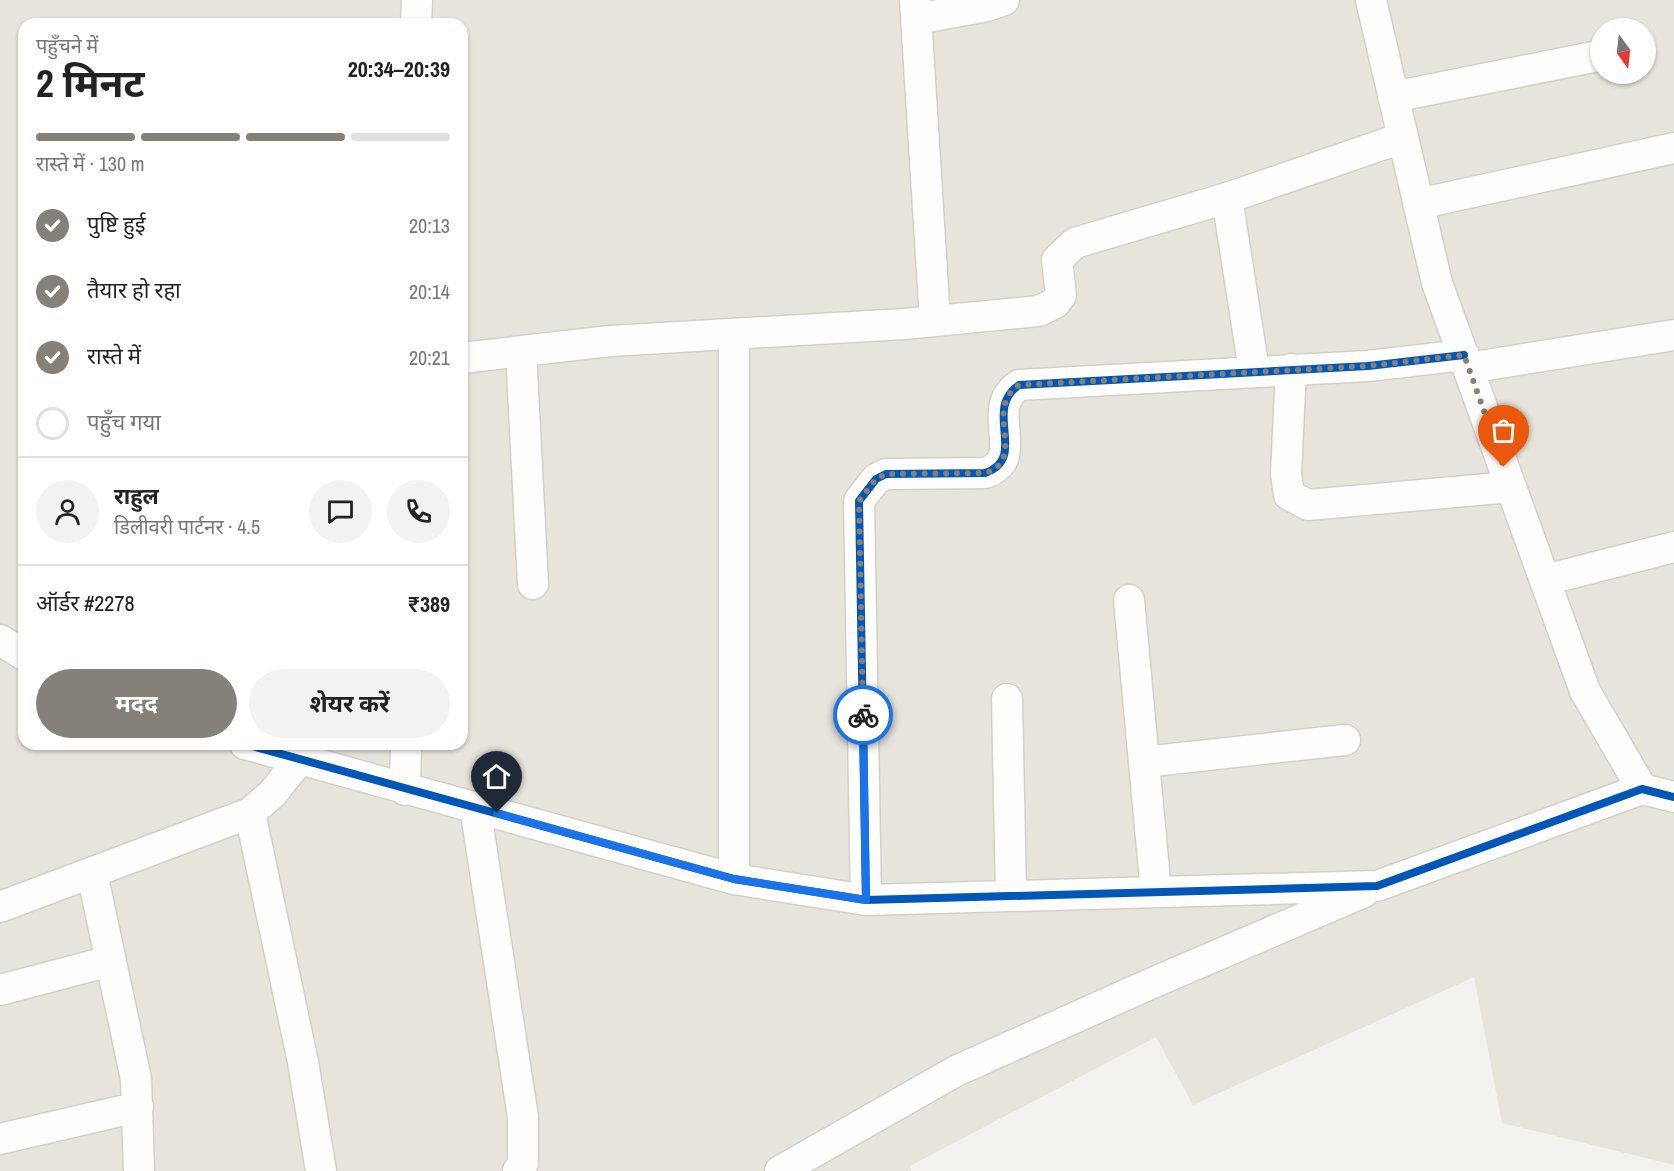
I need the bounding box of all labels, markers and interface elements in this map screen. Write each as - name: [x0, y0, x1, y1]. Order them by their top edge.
- north arrow: [1590, 18, 1656, 84]
- map controls: [1590, 18, 1656, 84]
- text: पहुँचने में: [36, 32, 98, 59]
- text: 20:34–20:39: [348, 54, 450, 84]
- text: 2 मिनट: [36, 57, 145, 109]
- text: रास्ते में · 130 m: [36, 150, 144, 177]
- icon: check: [36, 209, 69, 242]
- text: पुष्टि हुई: [87, 209, 146, 239]
- text: 20:13: [409, 212, 450, 239]
- icon: check: [36, 275, 69, 308]
- text: तैयार हो रहा: [87, 275, 181, 305]
- text: 20:14: [409, 278, 450, 305]
- icon: check: [36, 341, 69, 374]
- text: रास्ते में: [87, 341, 141, 371]
- text: 20:21: [409, 344, 450, 371]
- pin: [1478, 405, 1529, 467]
- text: पहुँच गया: [87, 407, 161, 437]
- icon: bag: [1487, 414, 1520, 447]
- button: person: [36, 480, 99, 543]
- button: chat: [309, 480, 372, 543]
- button: phone: [387, 480, 450, 543]
- text: राहुल: [114, 481, 159, 511]
- text: डिलीवरी पार्टनर · 4.5: [114, 513, 260, 540]
- text: ऑर्डर #2278: [36, 588, 134, 618]
- text: ₹389: [407, 589, 450, 619]
- button: मदद: [36, 669, 237, 738]
- button: शेयर करें: [249, 669, 450, 738]
- courier: [833, 685, 893, 745]
- icon: bike: [847, 699, 880, 732]
- pin: [471, 751, 522, 813]
- icon: home: [480, 760, 513, 793]

